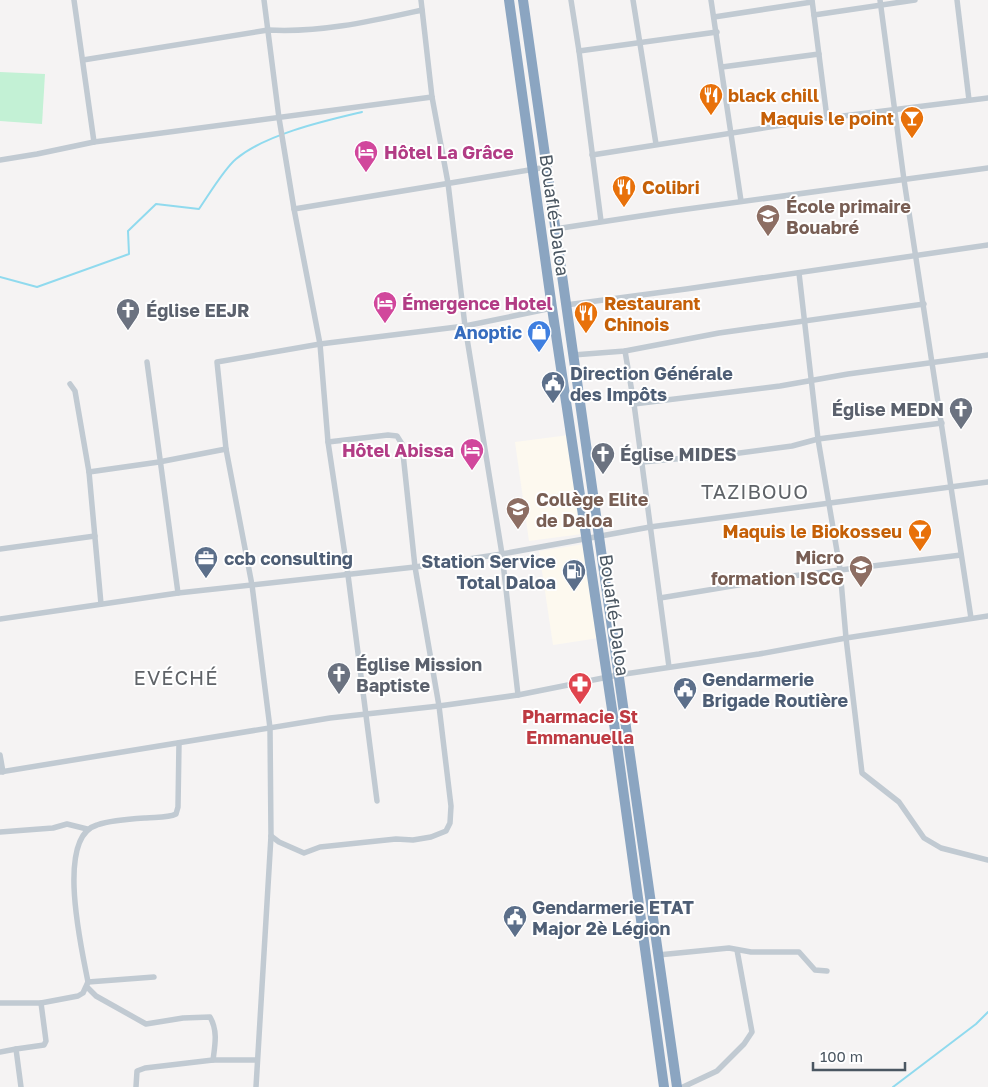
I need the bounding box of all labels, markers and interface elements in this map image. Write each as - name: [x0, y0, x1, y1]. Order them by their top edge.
- restaurant icon: black chill: [698, 82, 724, 116]
- place label: black chill: [728, 84, 819, 106]
- bar icon: Maquis le point: [899, 105, 925, 139]
- place label: Maquis le point: [760, 107, 894, 129]
- hotel icon: Hôtel La Grâce: [353, 139, 379, 173]
- place label: Hôtel La Grâce: [384, 141, 514, 163]
- street label: Bouaflé-Daloa: [536, 153, 574, 277]
- restaurant icon: Colibri: [611, 174, 637, 208]
- place label: Colibri: [642, 176, 700, 198]
- place label: École primaire Bouabré: [786, 195, 911, 238]
- school or university icon: École primaire Bouabré: [755, 203, 781, 237]
- hotel icon: Émergence Hotel: [372, 290, 398, 324]
- place label: Émergence Hotel: [402, 292, 553, 314]
- place label: Restaurant Chinois: [604, 292, 700, 335]
- church icon: Église EEJR: [115, 297, 141, 331]
- place label: Église EEJR: [146, 299, 250, 321]
- restaurant icon: Restaurant Chinois: [573, 300, 599, 334]
- shop icon: Anoptic: [526, 319, 552, 353]
- place label: Anoptic: [454, 321, 522, 343]
- place label: Direction Générale des Impôts: [570, 362, 733, 405]
- public building icon: Direction Générale des Impôts: [540, 370, 566, 404]
- church icon: Église MEDN: [948, 396, 974, 430]
- place label: Église MEDN: [832, 398, 944, 420]
- hotel icon: Hôtel Abissa: [459, 437, 485, 471]
- place label: Hôtel Abissa: [342, 439, 454, 461]
- church icon: Église MIDES: [590, 441, 616, 475]
- place label: Église MIDES: [620, 443, 737, 465]
- district label: TAZIBOUO: [701, 479, 809, 503]
- place label: Collège Elite de Daloa: [536, 488, 649, 531]
- school or university icon: Collège Elite de Daloa: [505, 496, 531, 530]
- bar icon: Maquis le Biokosseu: [907, 518, 933, 552]
- place label: Maquis le Biokosseu: [722, 520, 902, 542]
- office icon: ccb consulting: [193, 545, 219, 579]
- place label: Micro formation ISCG: [711, 546, 844, 589]
- place label: ccb consulting: [224, 547, 353, 569]
- place label: Station Service Total Daloa: [421, 550, 556, 593]
- street label: Bouaflé-Daloa: [596, 553, 634, 677]
- school or university icon: Micro formation ISCG: [848, 554, 874, 588]
- fuel station icon: Station Service Total Daloa: [561, 558, 587, 592]
- place label: Église Mission Baptiste: [356, 653, 482, 696]
- church icon: Église Mission Baptiste: [326, 661, 352, 695]
- district label: EVÉCHÉ: [134, 665, 218, 689]
- place label: Gendarmerie Brigade Routière: [702, 668, 849, 711]
- pharmacy icon: Pharmacie St Emmanuella: [567, 671, 593, 705]
- public building icon: Gendarmerie Brigade Routière: [672, 676, 698, 710]
- place label: Pharmacie St Emmanuella: [522, 705, 638, 748]
- place label: Gendarmerie ETAT Major 2è Légion: [532, 896, 694, 939]
- public building icon: Gendarmerie ETAT Major 2è Légion: [502, 904, 528, 938]
- scale bar: [813, 1040, 906, 1072]
- text: 100 m: [820, 1047, 863, 1065]

